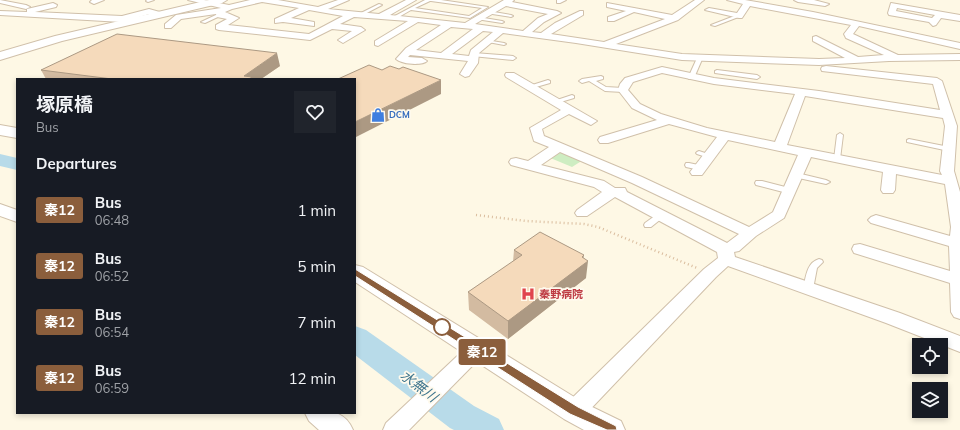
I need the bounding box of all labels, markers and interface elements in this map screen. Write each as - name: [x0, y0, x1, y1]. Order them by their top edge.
- button: heart: [294, 91, 336, 133]
- text: 塚原橋: [36, 92, 93, 116]
- shop icon: DCM: [370, 107, 386, 123]
- place label: DCM: [389, 109, 410, 120]
- text: Bus: [36, 119, 59, 135]
- text: Departures: [36, 154, 117, 173]
- text: Bus: [95, 193, 122, 212]
- text: 秦12: [44, 201, 75, 219]
- text: 1 min: [298, 201, 336, 220]
- text: 06:48: [95, 212, 129, 228]
- text: Bus: [95, 249, 122, 268]
- text: 秦12: [44, 257, 75, 275]
- text: 5 min: [298, 257, 336, 276]
- text: 06:52: [95, 268, 129, 284]
- hospital icon: 秦野病院: [520, 286, 536, 302]
- place label: 秦野病院: [539, 287, 583, 301]
- text: Bus: [95, 305, 122, 324]
- text: 秦12: [44, 313, 75, 331]
- text: 7 min: [298, 313, 336, 332]
- unlabelled marker: [433, 318, 451, 336]
- text: 06:54: [95, 324, 129, 340]
- map controls: [912, 338, 948, 418]
- button: locate: [912, 338, 948, 374]
- line badge: 秦12: [459, 339, 505, 365]
- text: 秦12: [467, 343, 497, 361]
- text: Bus: [95, 361, 122, 380]
- water label: 水無川: [397, 366, 443, 407]
- text: 秦12: [44, 369, 75, 387]
- text: 12 min: [289, 369, 336, 388]
- text: 06:59: [95, 380, 129, 396]
- button: layers: [912, 382, 948, 418]

